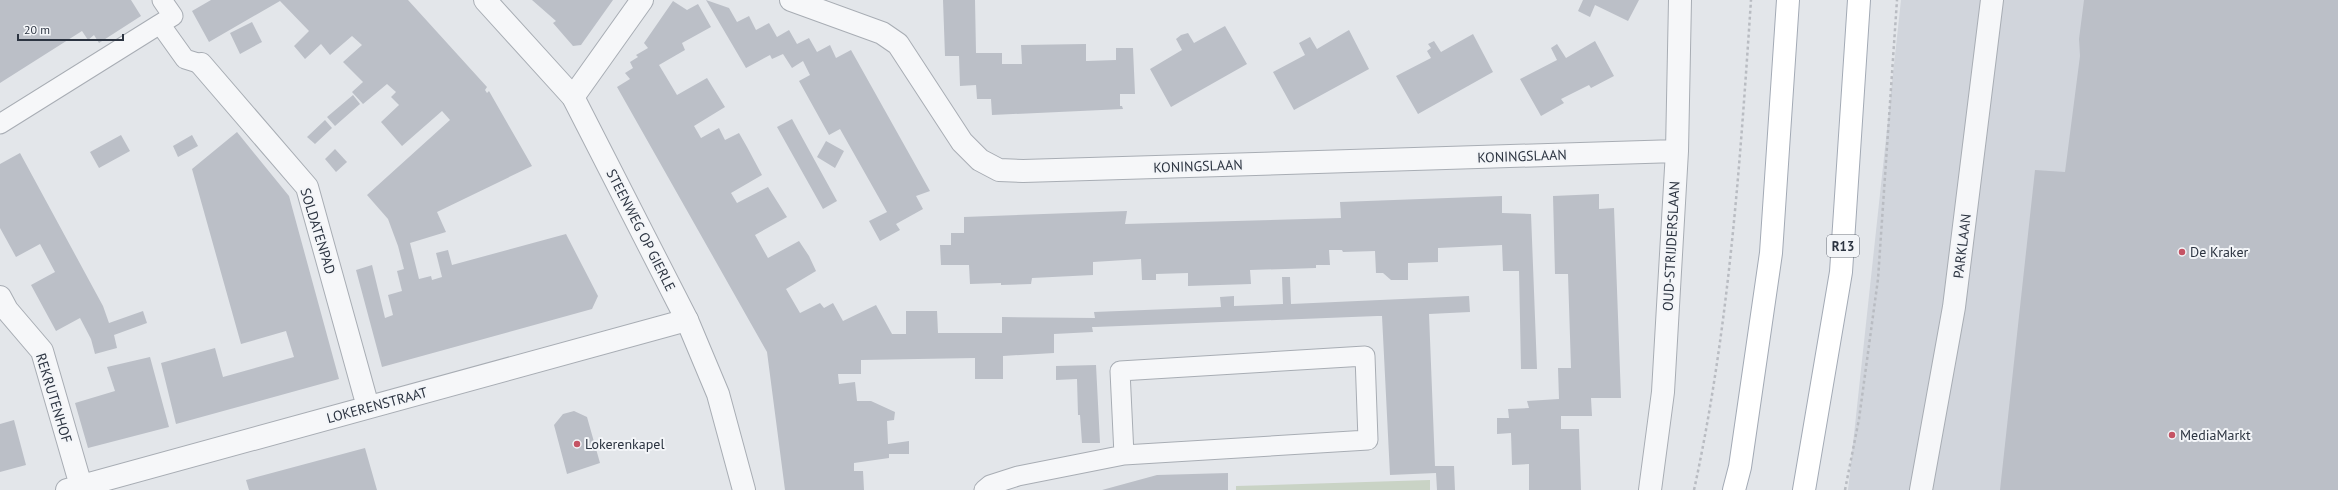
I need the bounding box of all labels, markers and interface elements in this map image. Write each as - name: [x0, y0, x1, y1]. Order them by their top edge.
- scale bar: [18, 16, 123, 42]
- text: 20 m: [24, 22, 50, 37]
- street label: KONINGSLAAN: [1477, 145, 1567, 167]
- street label: KONINGSLAAN: [1153, 155, 1243, 177]
- street label: STEENWEG OP GIERLE: [602, 166, 680, 294]
- street label: OUD-STRIJDERSLAAN: [1659, 181, 1683, 311]
- street label: SOLDATENPAD: [296, 186, 340, 276]
- street label: PARKLAAN: [1949, 213, 1975, 279]
- road number: R13: [1827, 235, 1859, 257]
- place label: De Kraker: [2190, 243, 2249, 261]
- marker: De Kraker: [2177, 247, 2187, 257]
- street label: REKRUTENHOF: [32, 351, 76, 445]
- street label: LOKERENSTRAAT: [325, 383, 430, 427]
- place label: MediaMarkt: [2180, 426, 2251, 444]
- marker: MediaMarkt: [2167, 430, 2177, 440]
- place label: Lokerenkapel: [585, 435, 665, 453]
- marker: Lokerenkapel: [572, 439, 582, 449]

